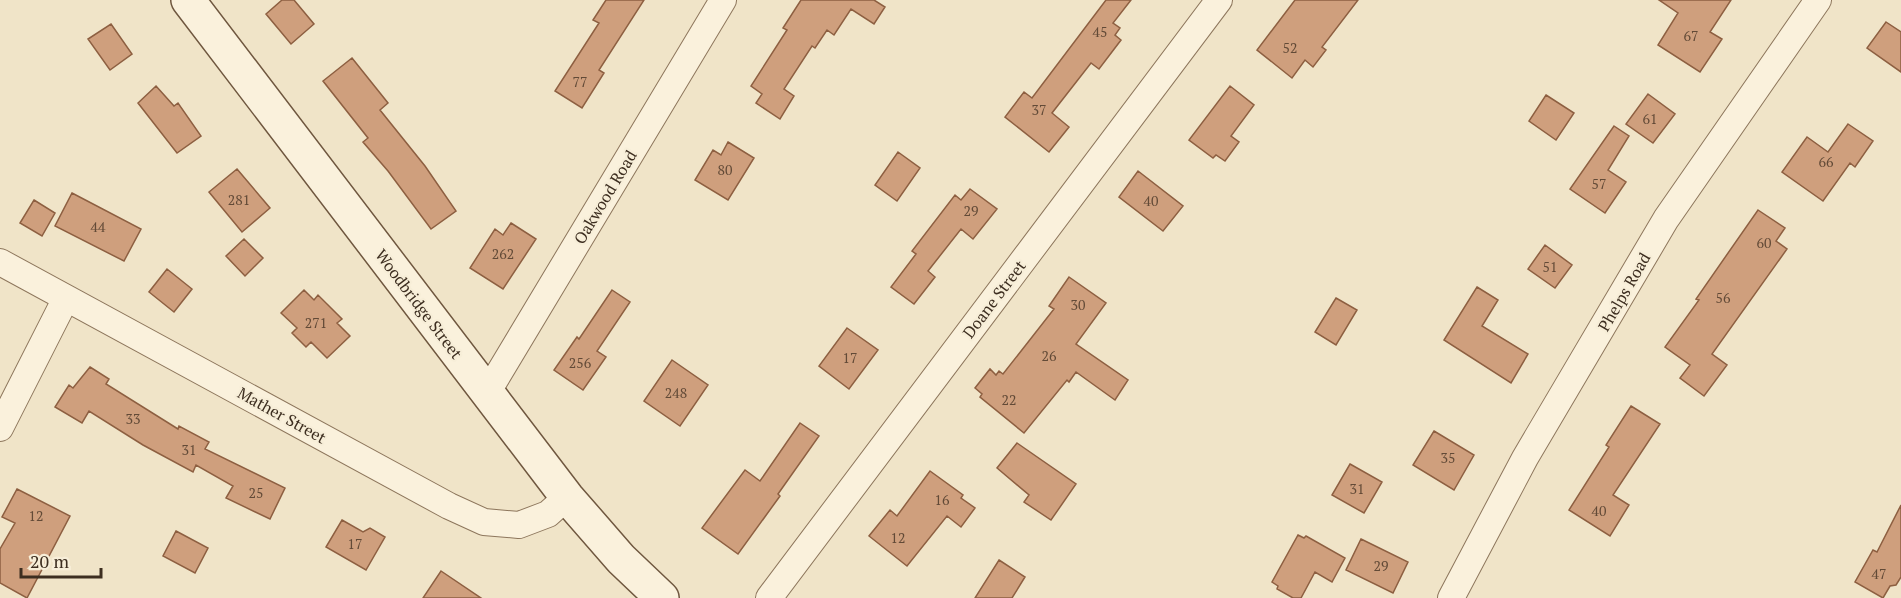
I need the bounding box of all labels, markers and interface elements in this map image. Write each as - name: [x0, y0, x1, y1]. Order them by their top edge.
- house number: 45: [1093, 22, 1107, 41]
- house number: 67: [1684, 26, 1698, 45]
- house number: 52: [1283, 38, 1297, 57]
- house number: 77: [573, 72, 587, 91]
- house number: 37: [1032, 100, 1046, 119]
- house number: 61: [1643, 109, 1657, 128]
- street label: Oakwood Road: [568, 146, 642, 248]
- house number: 66: [1819, 152, 1834, 171]
- house number: 80: [718, 160, 732, 179]
- house number: 57: [1592, 174, 1606, 193]
- house number: 281: [228, 190, 250, 209]
- house number: 40: [1144, 191, 1158, 210]
- house number: 29: [964, 201, 978, 220]
- house number: 44: [91, 217, 106, 236]
- house number: 60: [1757, 233, 1771, 252]
- house number: 262: [492, 244, 514, 263]
- street label: Woodbridge Street: [370, 245, 468, 363]
- street label: Phelps Road: [1593, 249, 1655, 335]
- street label: Doane Street: [957, 255, 1031, 343]
- house number: 51: [1543, 257, 1557, 276]
- house number: 56: [1716, 288, 1731, 307]
- house number: 30: [1071, 295, 1085, 314]
- house number: 271: [305, 313, 327, 332]
- house number: 26: [1042, 346, 1057, 365]
- house number: 17: [843, 348, 857, 367]
- house number: 256: [569, 353, 592, 372]
- street label: Mather Street: [234, 382, 330, 448]
- house number: 248: [665, 383, 687, 402]
- house number: 22: [1002, 390, 1016, 409]
- house number: 33: [126, 409, 140, 428]
- house number: 31: [182, 440, 196, 459]
- house number: 35: [1441, 448, 1455, 467]
- house number: 31: [1350, 479, 1364, 498]
- house number: 25: [249, 483, 263, 502]
- house number: 16: [935, 490, 950, 509]
- house number: 40: [1592, 501, 1606, 520]
- house number: 12: [29, 506, 43, 525]
- house number: 12: [891, 528, 905, 547]
- house number: 17: [348, 534, 362, 553]
- scale bar: [21, 541, 100, 579]
- text: 20 m: [30, 549, 70, 573]
- house number: 29: [1374, 556, 1388, 575]
- house number: 47: [1872, 564, 1886, 583]

